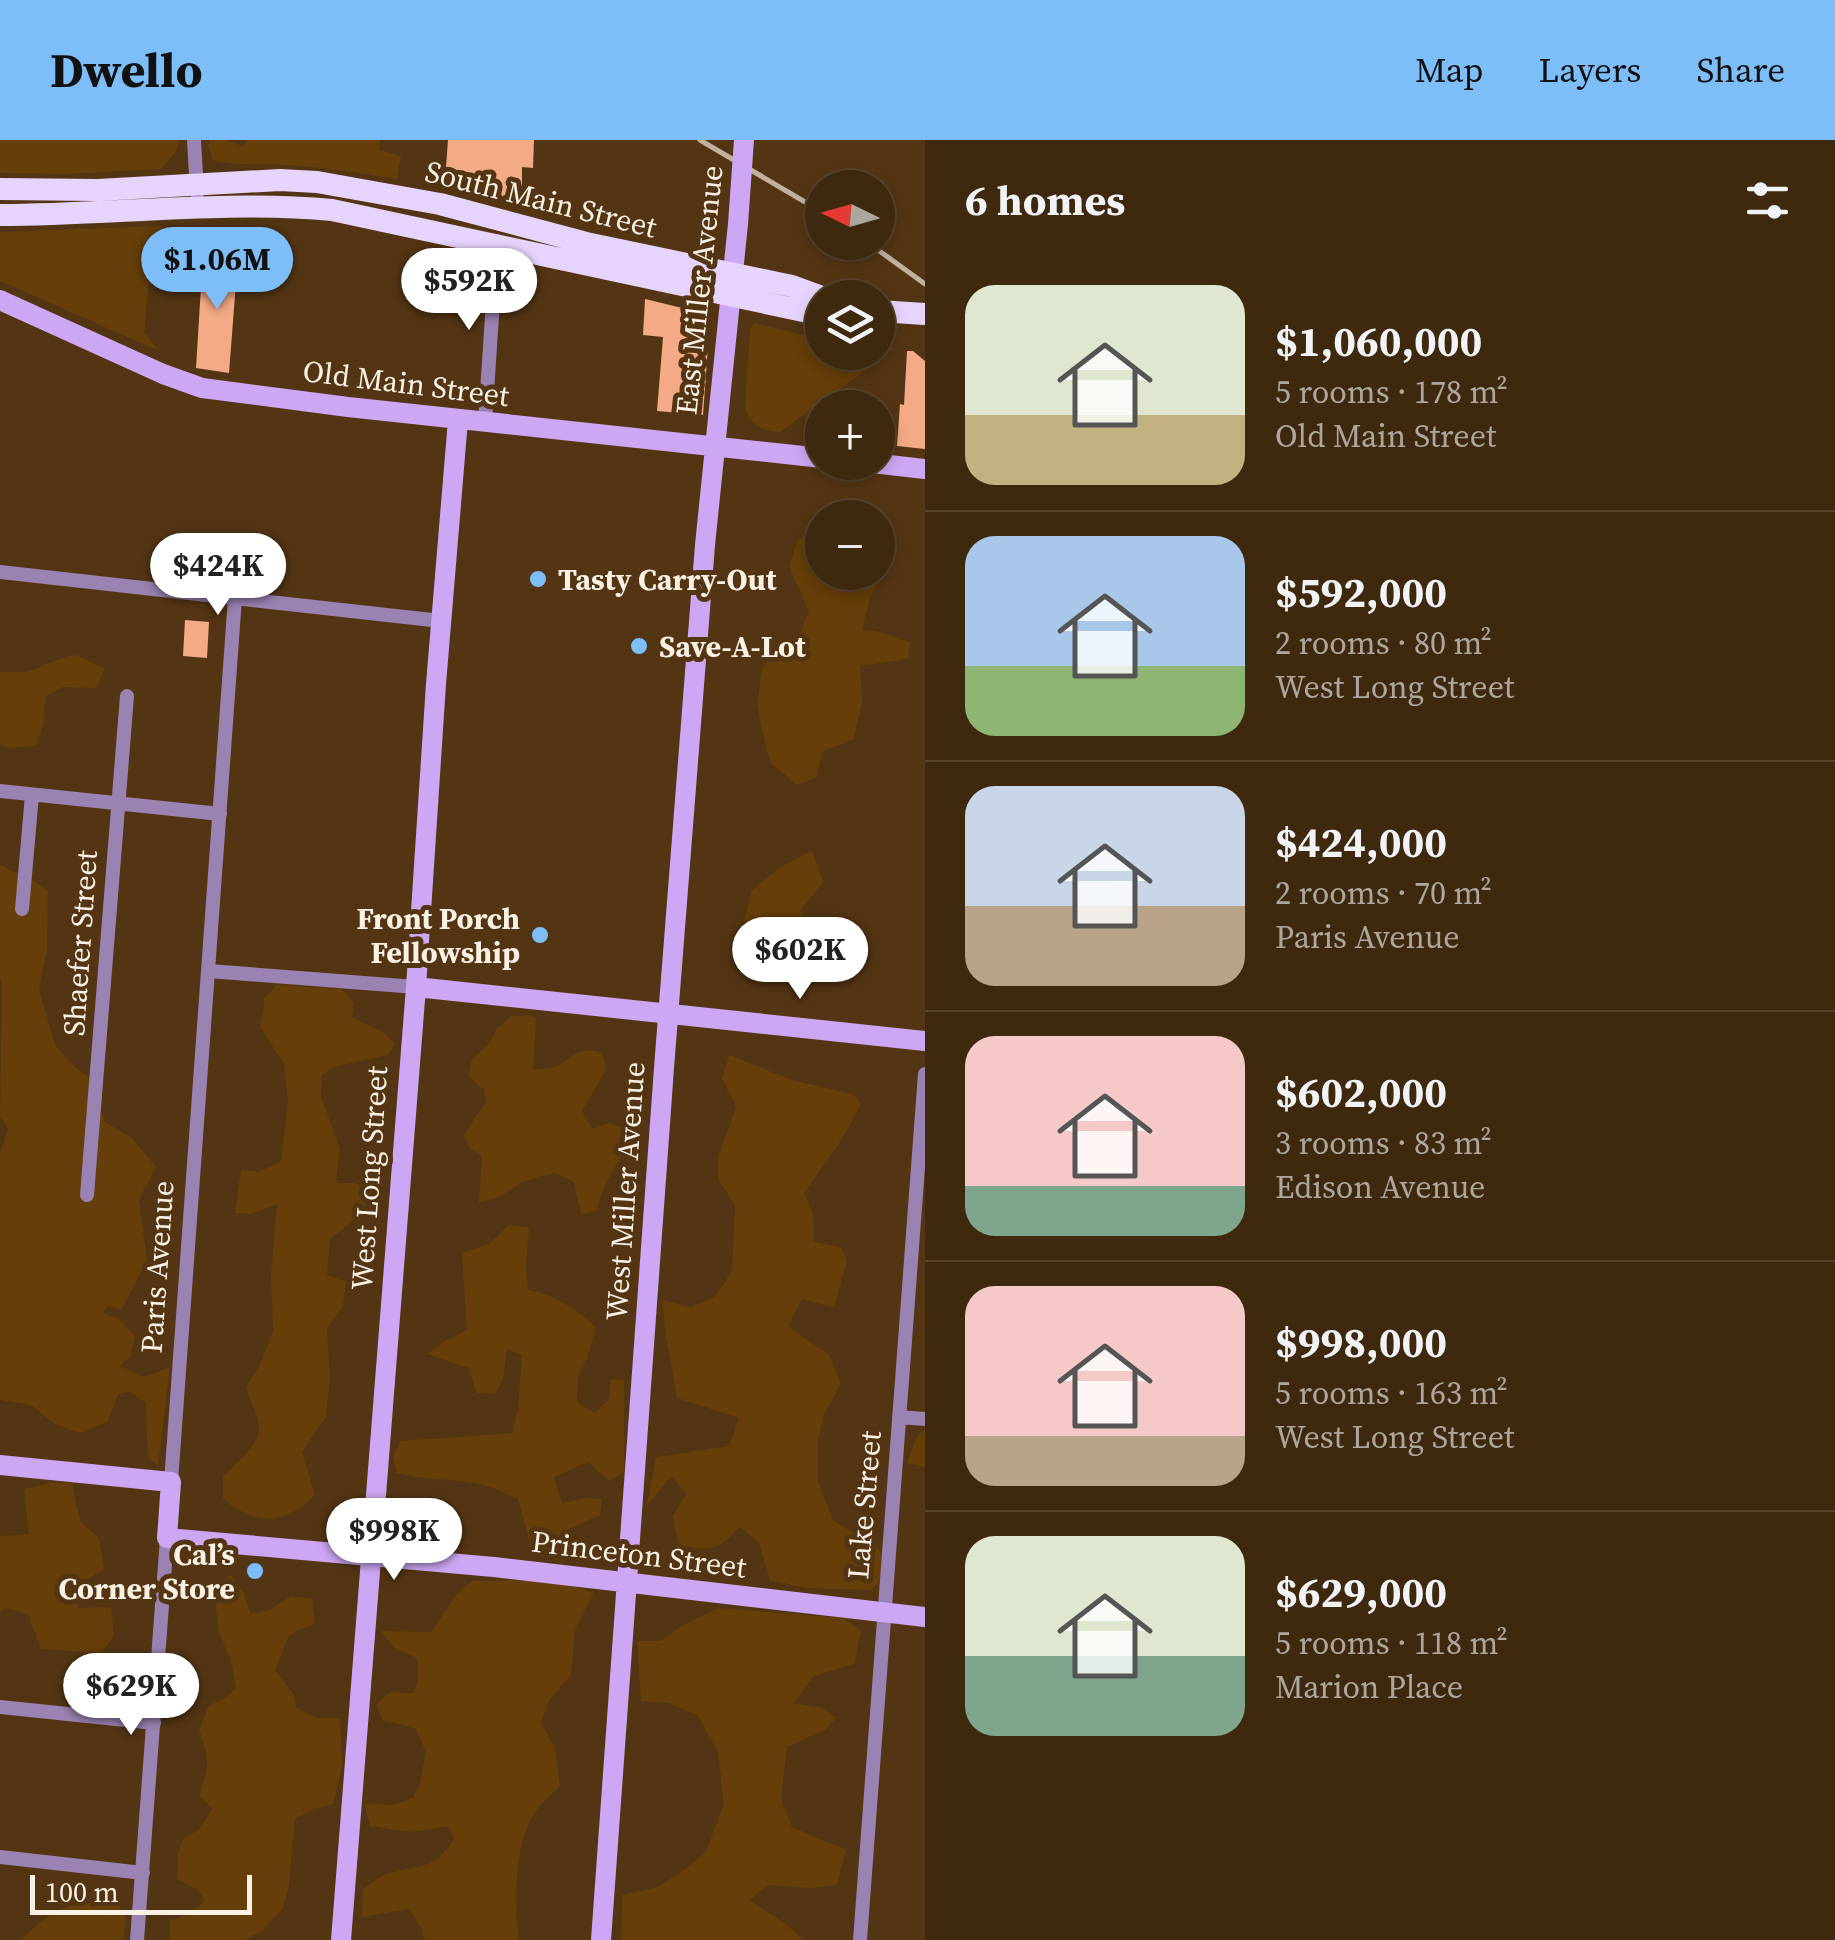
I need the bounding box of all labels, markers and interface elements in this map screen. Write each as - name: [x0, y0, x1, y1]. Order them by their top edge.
- text: Dwello: [50, 37, 203, 103]
- text: Map: [1415, 46, 1483, 94]
- text: Layers: [1538, 46, 1641, 94]
- text: Share: [1696, 46, 1785, 94]
- street label: South Main Street: [421, 150, 661, 248]
- street label: East Miller Avenue: [666, 163, 732, 417]
- north arrow: [805, 170, 895, 260]
- map controls: [805, 170, 895, 590]
- text: 6 homes: [965, 171, 1125, 229]
- icon: filters: [1740, 173, 1795, 228]
- pin: $1.06M: [136, 227, 298, 312]
- text: $1.06M: [163, 237, 271, 281]
- pin: $592K: [399, 248, 539, 333]
- text: $592K: [423, 258, 515, 302]
- button: layers: [805, 280, 895, 370]
- text: $1,060,000: [1275, 312, 1482, 370]
- icon: home: [1045, 325, 1165, 445]
- street label: Old Main Street: [301, 350, 512, 416]
- text: 5 rooms · 178 m²: [1275, 370, 1508, 414]
- button: +: [805, 390, 895, 480]
- text: Old Main Street: [1275, 414, 1496, 458]
- button: −: [805, 500, 895, 590]
- pin: $424K: [148, 533, 288, 618]
- text: $424K: [172, 543, 264, 587]
- place label: Tasty Carry-Out: [558, 559, 777, 600]
- text: $592,000: [1275, 563, 1447, 621]
- marker: Tasty Carry-Out: [527, 568, 549, 590]
- icon: home: [1045, 576, 1165, 696]
- text: 2 rooms · 80 m²: [1275, 621, 1492, 665]
- place label: Save-A-Lot: [659, 626, 806, 667]
- marker: Save-A-Lot: [628, 635, 650, 657]
- text: West Long Street: [1275, 665, 1514, 709]
- text: $424,000: [1275, 813, 1447, 871]
- icon: home: [1045, 826, 1165, 946]
- street label: Shaefer Street: [53, 849, 107, 1037]
- text: 2 rooms · 70 m²: [1275, 871, 1492, 915]
- place label: Front Porch Fellowship: [356, 898, 520, 973]
- text: Paris Avenue: [1275, 915, 1459, 959]
- pin: $602K: [730, 917, 870, 1002]
- marker: Front Porch Fellowship: [529, 924, 551, 946]
- text: $602K: [754, 927, 846, 971]
- street label: West Miller Avenue: [596, 1060, 654, 1322]
- text: $602,000: [1275, 1063, 1447, 1121]
- street label: West Long Street: [341, 1064, 397, 1291]
- icon: home: [1045, 1076, 1165, 1196]
- text: 3 rooms · 83 m²: [1275, 1121, 1492, 1165]
- text: Edison Avenue: [1275, 1165, 1485, 1209]
- street label: Paris Avenue: [131, 1179, 183, 1355]
- text: $998,000: [1275, 1313, 1447, 1371]
- icon: home: [1045, 1326, 1165, 1446]
- text: 5 rooms · 163 m²: [1275, 1371, 1508, 1415]
- text: West Long Street: [1275, 1415, 1514, 1459]
- street label: Lake Street: [837, 1429, 891, 1581]
- pin: $998K: [324, 1498, 464, 1583]
- text: $998K: [348, 1508, 440, 1552]
- street label: Princeton Street: [529, 1520, 749, 1588]
- place label: Cal’s Corner Store: [58, 1534, 235, 1609]
- marker: Cal’s Corner Store: [244, 1560, 266, 1582]
- text: $629,000: [1275, 1563, 1447, 1621]
- icon: home: [1045, 1576, 1165, 1696]
- text: 5 rooms · 118 m²: [1275, 1621, 1508, 1665]
- pin: $629K: [61, 1653, 201, 1738]
- text: $629K: [85, 1663, 177, 1707]
- text: Marion Place: [1275, 1665, 1463, 1709]
- scale bar: [30, 1870, 252, 1914]
- text: 100 m: [45, 1873, 119, 1911]

